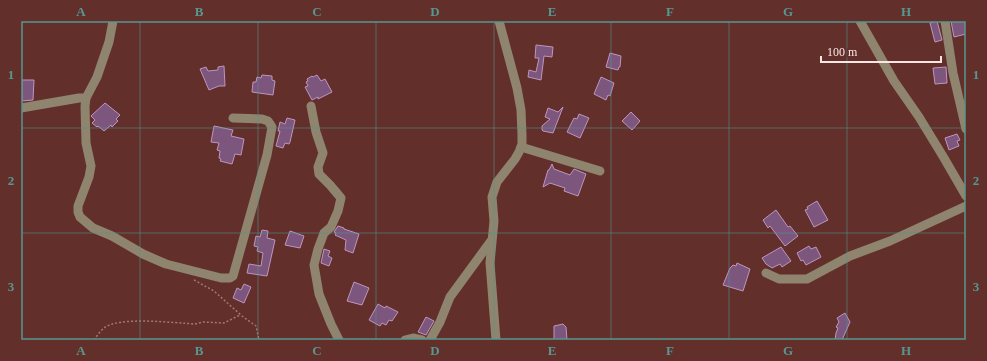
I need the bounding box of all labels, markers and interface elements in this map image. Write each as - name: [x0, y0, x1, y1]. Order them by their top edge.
- text: A: [76, 4, 86, 19]
- text: B: [195, 4, 204, 19]
- text: C: [312, 4, 322, 19]
- text: D: [430, 4, 440, 19]
- text: E: [548, 4, 556, 19]
- text: F: [666, 4, 674, 19]
- text: G: [783, 4, 793, 19]
- text: H: [901, 4, 911, 19]
- scale bar: [821, 38, 941, 64]
- text: 100 m: [827, 45, 858, 59]
- text: 1: [8, 67, 14, 82]
- text: 1: [973, 67, 979, 82]
- text: 2: [8, 173, 14, 188]
- text: 2: [973, 173, 979, 188]
- text: 3: [8, 279, 15, 294]
- text: 3: [973, 279, 980, 294]
- text: A: [76, 343, 86, 358]
- text: B: [195, 343, 204, 358]
- text: C: [312, 343, 322, 358]
- text: D: [430, 343, 440, 358]
- text: E: [548, 343, 556, 358]
- text: F: [666, 343, 674, 358]
- text: G: [783, 343, 793, 358]
- text: H: [901, 343, 911, 358]

